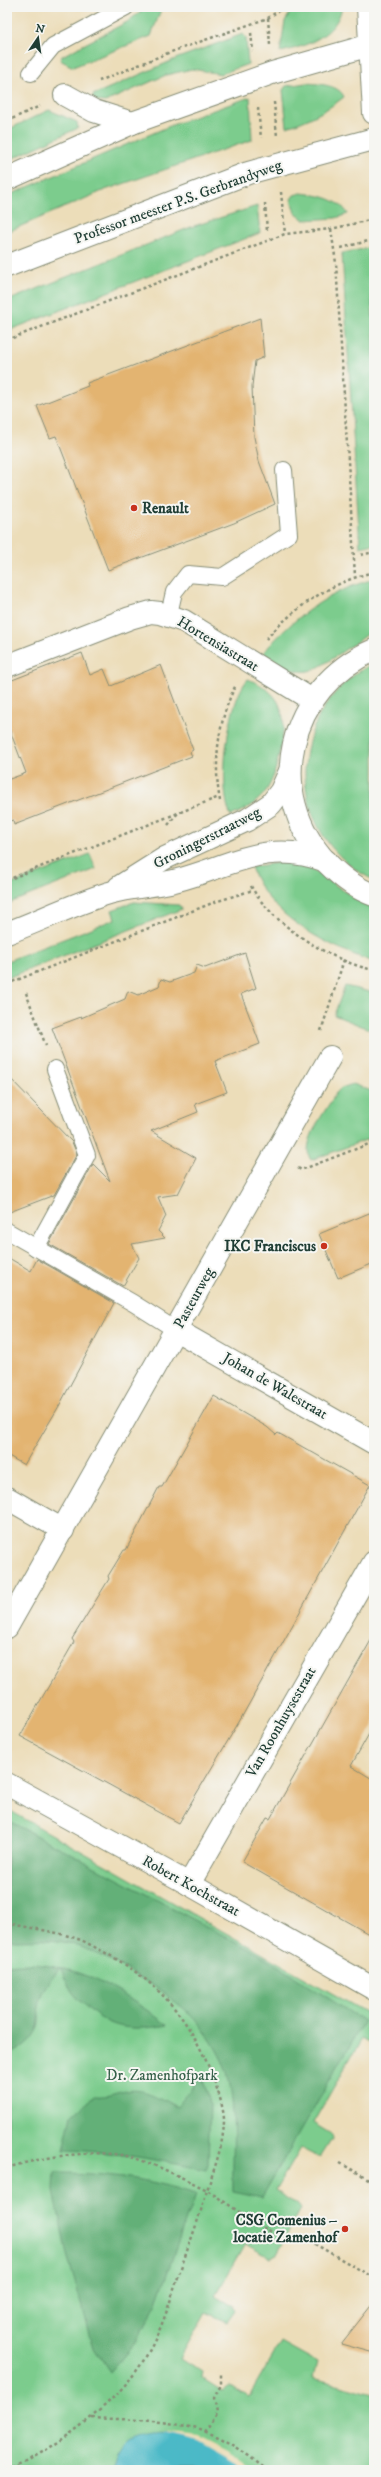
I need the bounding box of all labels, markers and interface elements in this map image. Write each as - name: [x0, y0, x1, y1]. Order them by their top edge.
- north arrow: [18, 18, 58, 58]
- text: N: [34, 21, 46, 37]
- street label: Professor meester P.S. Gerbrandyweg: [72, 155, 285, 248]
- place label: Renault: [142, 499, 189, 518]
- marker: Renault: [129, 503, 139, 513]
- street label: Hortensiastraat: [174, 612, 263, 676]
- street label: Groningerstraatweg: [150, 802, 265, 873]
- place label: IKC Franciscus: [224, 1237, 316, 1256]
- marker: IKC Franciscus: [319, 1241, 329, 1251]
- street label: Pasteurweg: [169, 1263, 219, 1332]
- street label: Johan de Walestraat: [217, 1347, 331, 1424]
- street label: Van Roonhuysestraat: [241, 1663, 320, 1782]
- street label: Robert Kochstraat: [139, 1851, 243, 1921]
- park label: Dr. Zamenhofpark: [106, 2066, 218, 2085]
- place label: CSG Comenius – locatie Zamenhof: [232, 2211, 340, 2247]
- marker: CSG Comenius – locatie Zamenhof: [340, 2224, 350, 2234]

